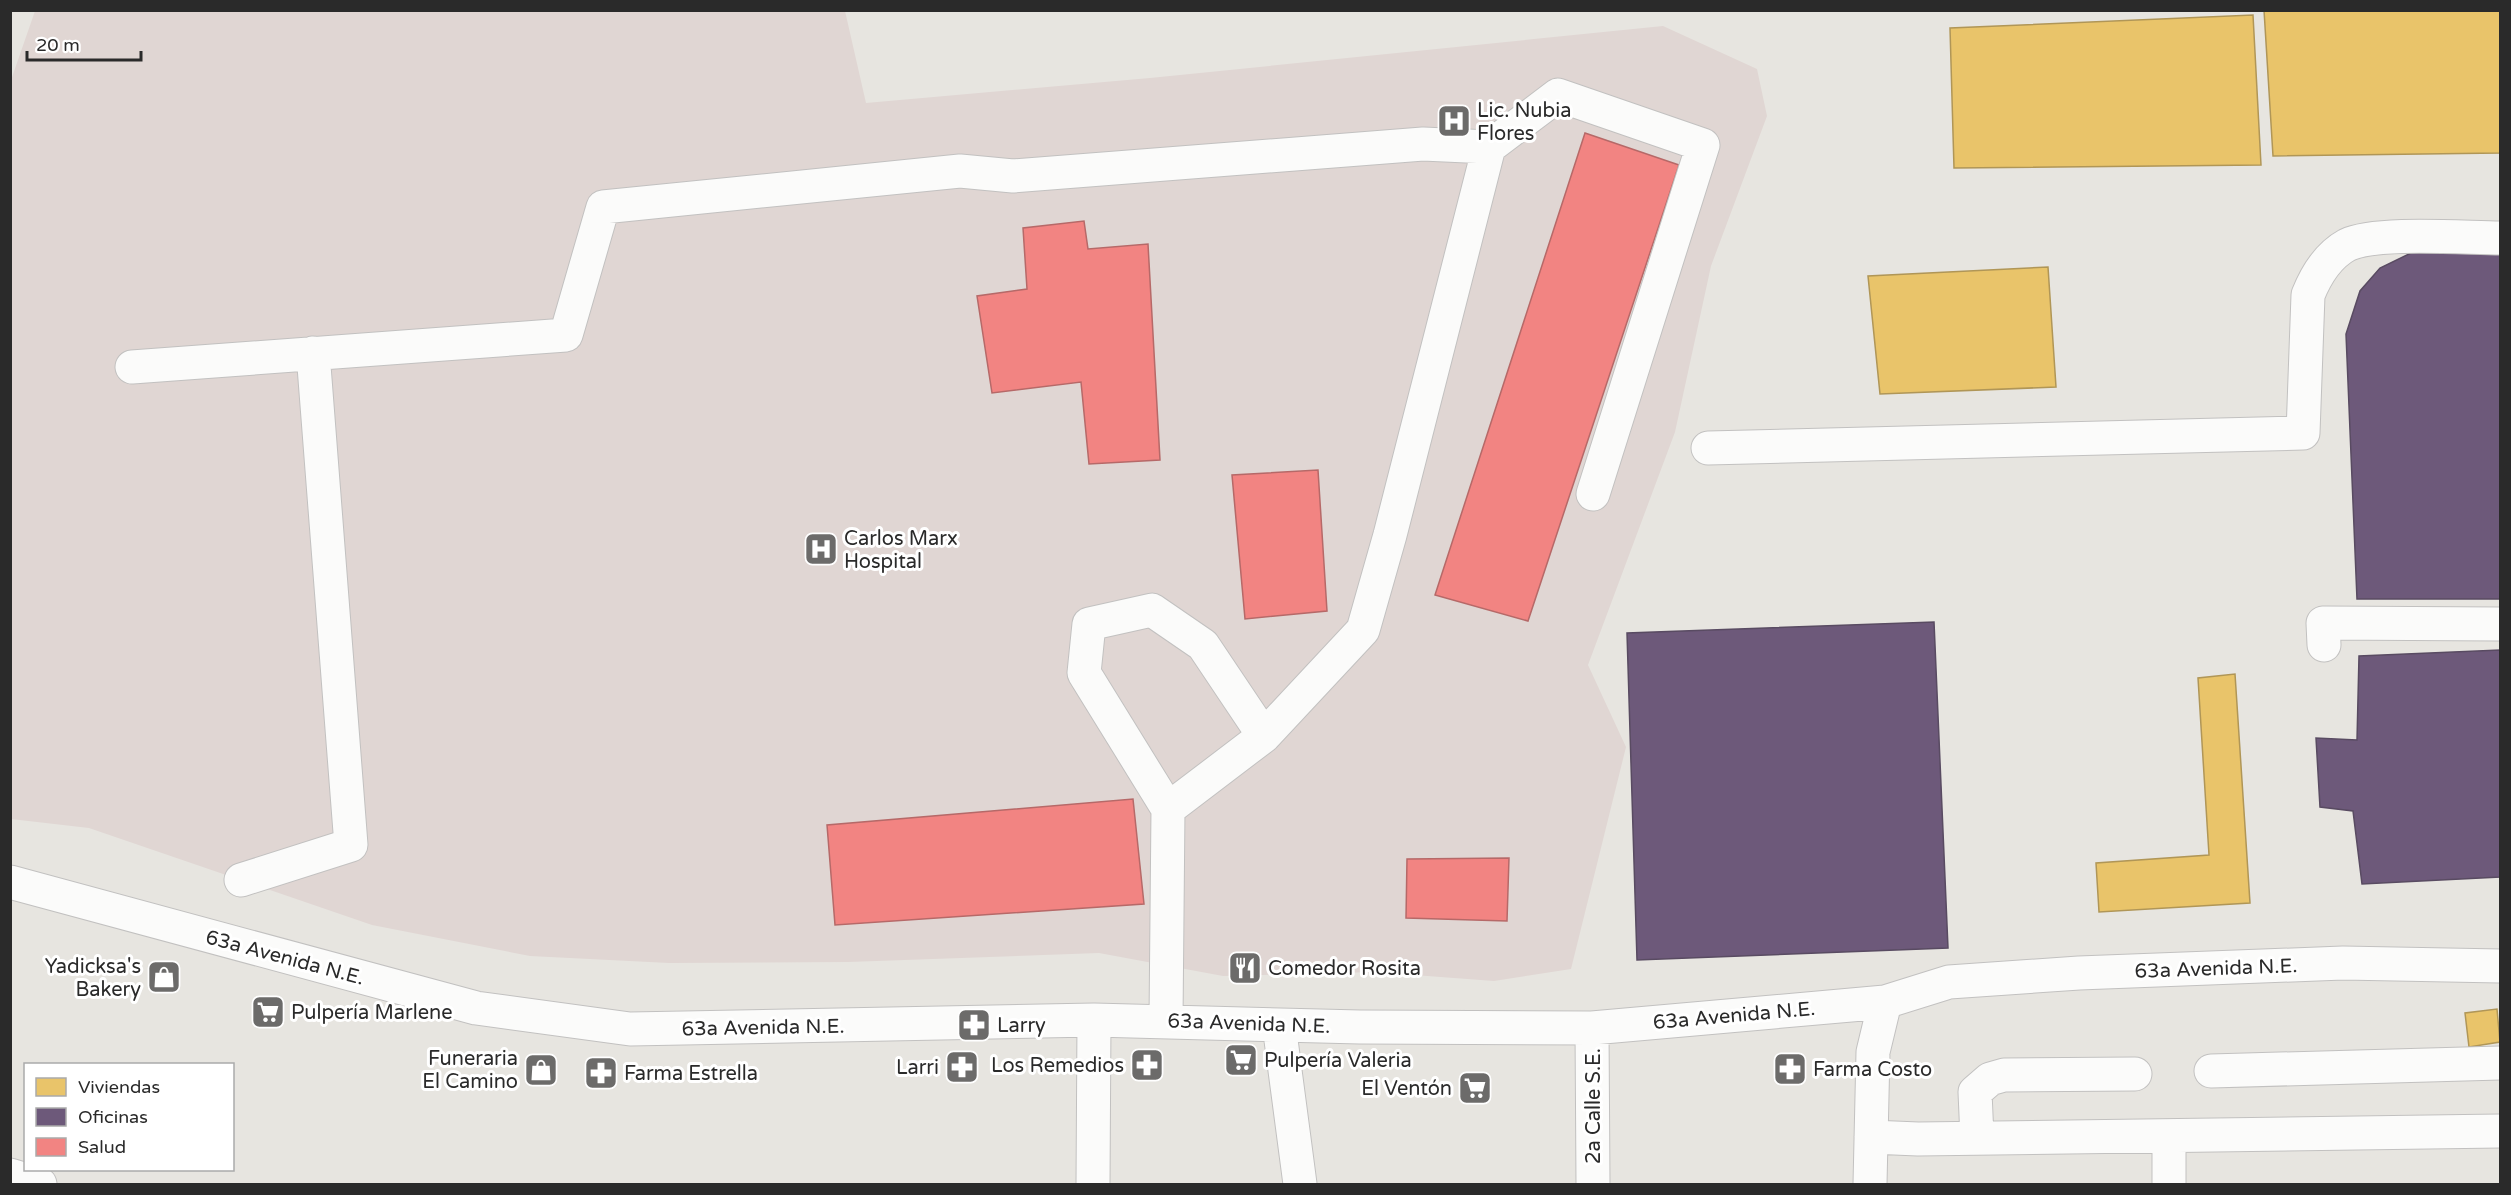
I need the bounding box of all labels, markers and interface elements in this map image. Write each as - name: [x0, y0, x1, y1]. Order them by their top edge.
- scale bar: [27, 24, 141, 62]
- text: 20 m: [36, 34, 80, 56]
- place label: Lic. Nubia Flores: [1477, 99, 1571, 146]
- hospital icon: Lic. Nubia Flores: [1436, 103, 1472, 139]
- place label: Carlos Marx Hospital: [844, 527, 958, 574]
- hospital icon: Carlos Marx Hospital: [803, 531, 839, 567]
- street label: 63a Avenida N.E.: [203, 925, 367, 991]
- restaurant icon: Comedor Rosita: [1227, 950, 1263, 986]
- street label: 63a Avenida N.E.: [2134, 954, 2298, 984]
- place label: Yadicksa's Bakery: [45, 955, 141, 1002]
- place label: Comedor Rosita: [1268, 957, 1421, 981]
- shop icon: Yadicksa's Bakery: [146, 959, 182, 995]
- supermarket icon: Pulpería Marlene: [250, 994, 286, 1030]
- street label: 63a Avenida N.E.: [1652, 997, 1816, 1035]
- place label: Pulpería Marlene: [291, 1001, 453, 1025]
- pharmacy icon: Larry: [956, 1007, 992, 1043]
- street label: 63a Avenida N.E.: [1167, 1009, 1331, 1039]
- place label: Larry: [997, 1014, 1046, 1038]
- street label: 63a Avenida N.E.: [681, 1015, 845, 1041]
- supermarket icon: Pulpería Valeria: [1223, 1042, 1259, 1078]
- place label: Funeraria El Camino: [422, 1047, 518, 1094]
- pharmacy icon: Los Remedios: [1129, 1047, 1165, 1083]
- street label: 2a Calle S.E.: [1582, 1048, 1606, 1164]
- pharmacy icon: Larri: [944, 1049, 980, 1085]
- place label: Pulpería Valeria: [1264, 1049, 1412, 1073]
- pharmacy icon: Farma Costo: [1772, 1051, 1808, 1087]
- shop icon: Funeraria El Camino: [523, 1052, 559, 1088]
- place label: Los Remedios: [991, 1054, 1124, 1078]
- pharmacy icon: Farma Estrella: [583, 1055, 619, 1091]
- place label: Larri: [896, 1056, 939, 1080]
- place label: Farma Costo: [1813, 1058, 1932, 1082]
- place label: Farma Estrella: [624, 1062, 758, 1086]
- legend: [24, 1063, 234, 1171]
- supermarket icon: El Ventón: [1457, 1070, 1493, 1106]
- text: Viviendas: [78, 1076, 160, 1098]
- place label: El Ventón: [1361, 1077, 1452, 1101]
- text: Oficinas: [78, 1106, 148, 1128]
- text: Salud: [78, 1136, 126, 1158]

